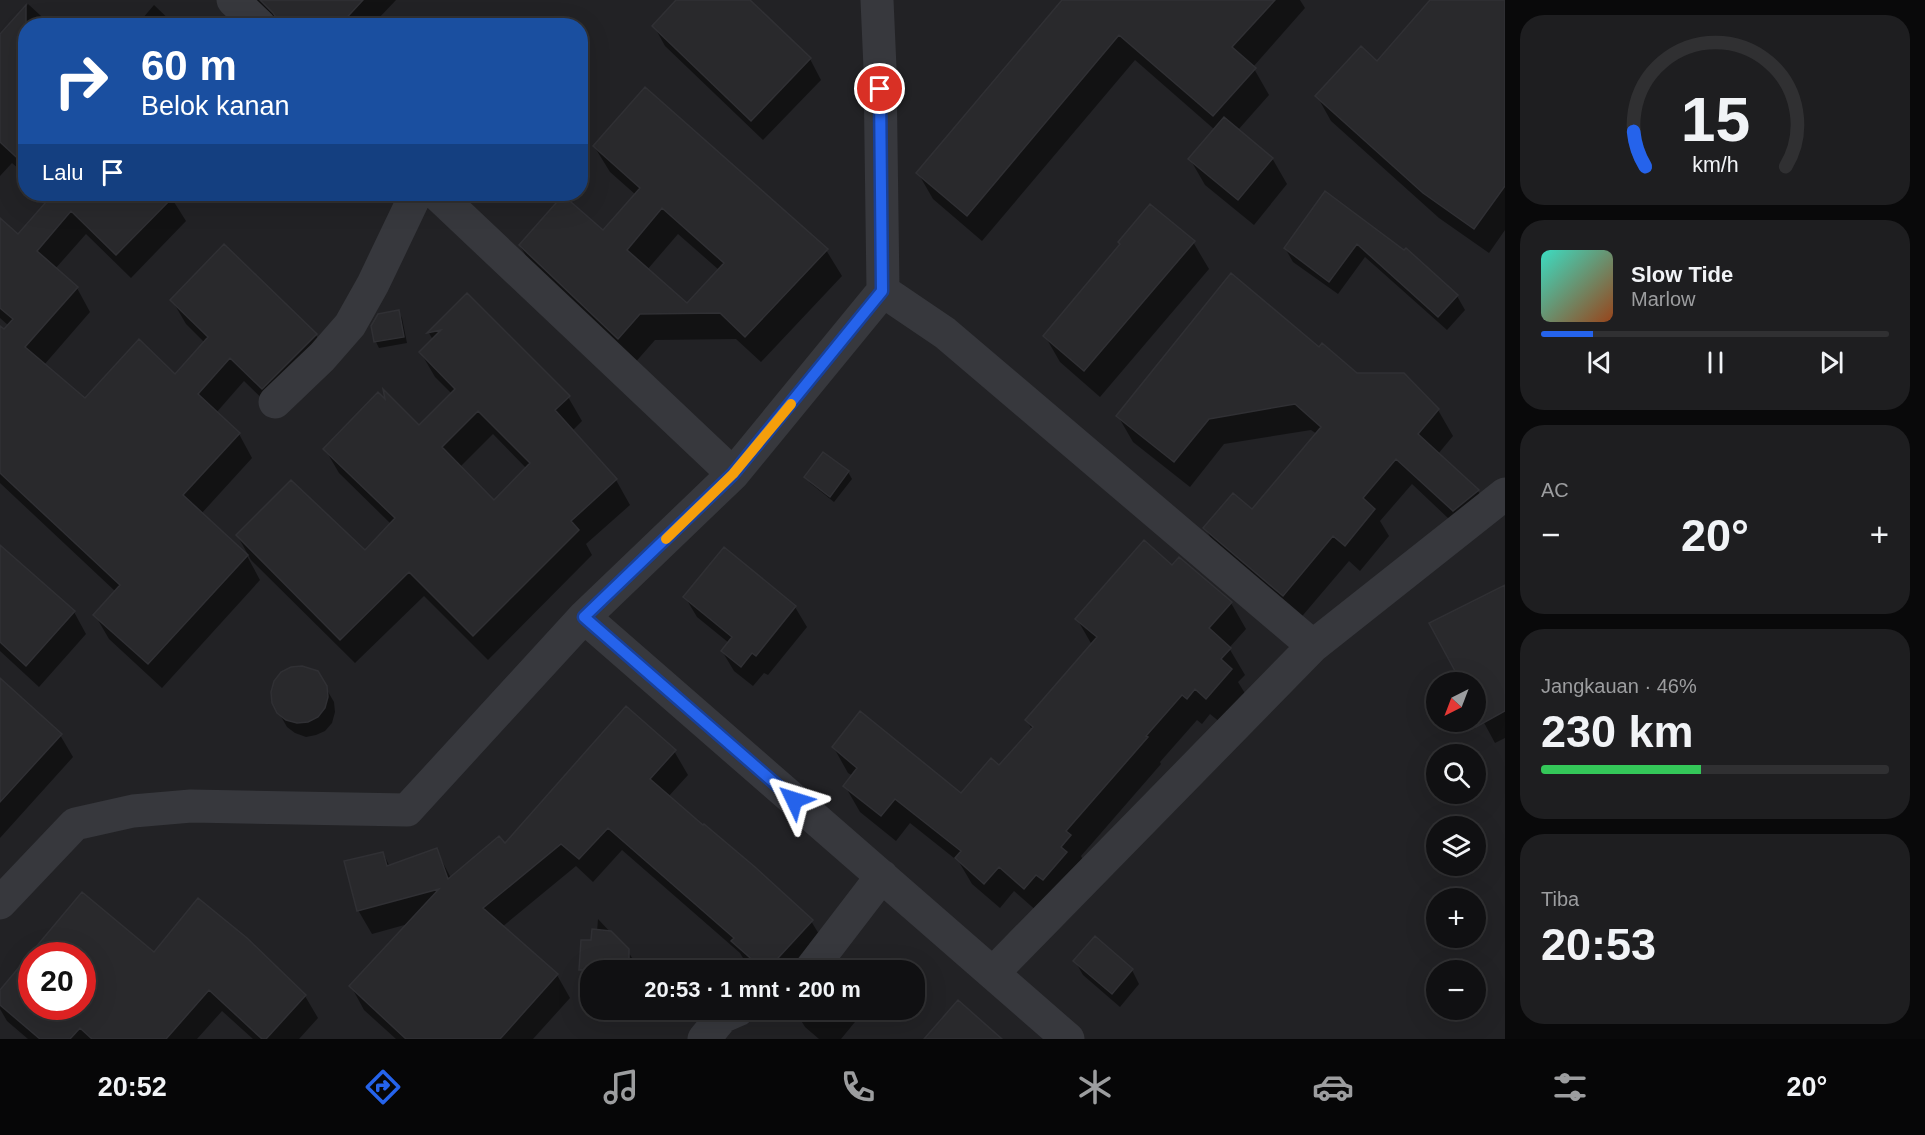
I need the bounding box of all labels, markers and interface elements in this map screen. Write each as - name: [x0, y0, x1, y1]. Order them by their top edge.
- icon: right: [42, 42, 120, 120]
- text: 60 m: [141, 42, 237, 89]
- pin: [854, 63, 905, 114]
- icon: arrive: [863, 72, 896, 105]
- text: 15: [1680, 85, 1750, 154]
- text: Belok kanan: [141, 91, 290, 121]
- text: km/h: [1692, 153, 1738, 177]
- icon: arrive: [96, 156, 129, 189]
- text: Lalu: [42, 160, 84, 185]
- text: Slow Tide: [1631, 262, 1733, 287]
- text: Marlow: [1631, 288, 1695, 310]
- icon: previous: [1583, 346, 1616, 379]
- icon: pause: [1699, 346, 1732, 379]
- icon: next: [1815, 346, 1848, 379]
- text: AC: [1541, 479, 1569, 501]
- text: 20°: [1681, 510, 1749, 561]
- text: −: [1541, 516, 1560, 553]
- text: +: [1870, 516, 1889, 553]
- north arrow: [1426, 672, 1486, 732]
- map controls: [1426, 672, 1486, 1020]
- text: Jangkauan · 46%: [1541, 675, 1697, 697]
- text: 230 km: [1541, 706, 1694, 757]
- button: search: [1426, 744, 1486, 804]
- position arrow: [762, 768, 826, 832]
- button: layers: [1426, 816, 1486, 876]
- button: +: [1426, 888, 1486, 948]
- text: Tiba: [1541, 888, 1579, 910]
- text: 20:53: [1541, 919, 1656, 970]
- speed limit sign: 20: [18, 942, 96, 1020]
- button: −: [1426, 960, 1486, 1020]
- text: 20:53 · 1 mnt · 200 m: [644, 977, 861, 1002]
- icon: directions: [362, 1066, 404, 1108]
- icon: music: [600, 1066, 642, 1108]
- icon: phone: [837, 1066, 879, 1108]
- icon: climate: [1074, 1066, 1116, 1108]
- icon: car: [1312, 1066, 1354, 1108]
- icon: filters: [1549, 1066, 1591, 1108]
- text: 20:52: [98, 1072, 167, 1102]
- text: 20°: [1786, 1072, 1827, 1102]

